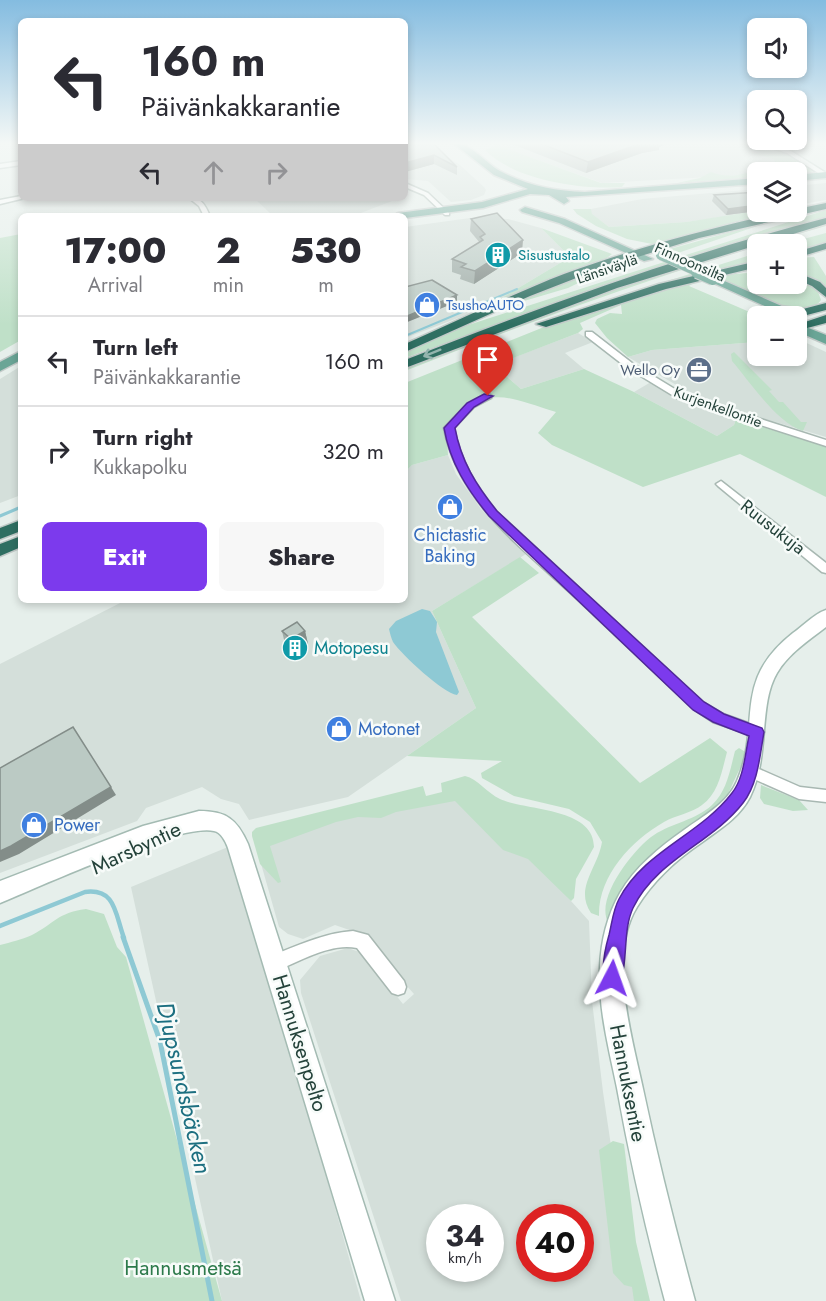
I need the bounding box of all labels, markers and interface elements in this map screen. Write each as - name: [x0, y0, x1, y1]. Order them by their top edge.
- map controls: [747, 18, 807, 366]
- button: sound: [747, 18, 807, 78]
- text: 160 m: [141, 31, 265, 92]
- icon: left: [42, 42, 120, 120]
- text: Päivänkakkarantie: [141, 87, 341, 126]
- button: search: [747, 90, 807, 150]
- icon: left: [134, 156, 167, 189]
- icon: ahead: [197, 156, 230, 189]
- icon: right: [260, 156, 293, 189]
- button: layers: [747, 162, 807, 222]
- text: 17:00: [64, 224, 167, 276]
- text: 2: [216, 224, 241, 276]
- text: 530: [290, 224, 362, 276]
- button: +: [747, 234, 807, 294]
- street label: Finnoonsilta: [651, 237, 729, 287]
- building icon: Sisustustalo: [483, 240, 513, 270]
- place label: Sisustustalo: [518, 244, 590, 266]
- street label: Länsiväylä: [574, 248, 640, 290]
- text: Arrival: [88, 271, 143, 300]
- text: min: [213, 271, 244, 300]
- text: m: [318, 271, 334, 300]
- shop icon: TsushoAUTO: [412, 290, 442, 320]
- place label: TsushoAUTO: [446, 294, 524, 316]
- button: −: [747, 306, 807, 366]
- text: Turn left: [93, 331, 178, 363]
- pin: [462, 334, 513, 396]
- icon: arrive: [471, 343, 504, 376]
- icon: left: [42, 345, 75, 378]
- text: 160 m: [324, 345, 384, 377]
- one-way arrow: [424, 349, 442, 360]
- office icon: Wello Oy: [684, 355, 714, 385]
- place label: Wello Oy: [620, 359, 680, 381]
- text: Päivänkakkarantie: [93, 363, 241, 392]
- street label: Kurjenkellontie: [671, 381, 766, 433]
- text: Turn right: [93, 421, 193, 453]
- icon: right: [42, 435, 75, 468]
- text: 320 m: [323, 435, 384, 467]
- text: Kukkapolku: [93, 453, 187, 482]
- shop icon: Chictastic Baking: [435, 492, 465, 522]
- street label: Ruusukuja: [735, 493, 811, 561]
- button: Exit: [42, 522, 207, 591]
- button: Share: [219, 522, 384, 591]
- place label: Chictastic Baking: [414, 522, 486, 569]
- building icon: Motopesu: [280, 633, 310, 663]
- place label: Motopesu: [314, 635, 389, 661]
- shop icon: Motonet: [324, 714, 354, 744]
- place label: Motonet: [358, 716, 420, 742]
- shop icon: Power: [19, 810, 49, 840]
- place label: Power: [54, 812, 101, 838]
- street label: Marsbyntie: [86, 814, 186, 882]
- position arrow: [580, 946, 644, 1010]
- street label: Hannuksenpelto: [265, 971, 335, 1115]
- water label: Djupsundsbäcken: [148, 998, 221, 1177]
- street label: Hannuksentie: [602, 1022, 654, 1144]
- speed limit sign: 40: [516, 1204, 594, 1282]
- text: 34: [445, 1214, 485, 1257]
- text: km/h: [448, 1247, 482, 1269]
- park label: Hannusmetsä: [124, 1253, 242, 1283]

